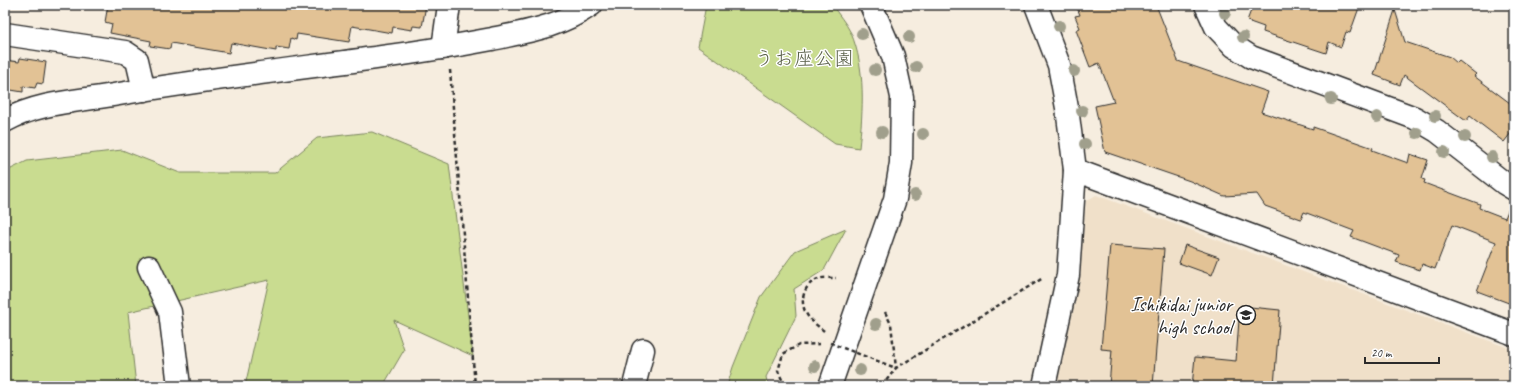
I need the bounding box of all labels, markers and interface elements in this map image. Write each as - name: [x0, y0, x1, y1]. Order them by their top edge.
- park label: うお座公園: [754, 46, 854, 71]
- place label: Ishikidai junior high school: [1130, 292, 1236, 340]
- school or university icon: Ishikidai junior high school: [1235, 304, 1257, 326]
- scale bar: [1365, 339, 1439, 365]
- text: 20 m: [1371, 345, 1393, 361]

